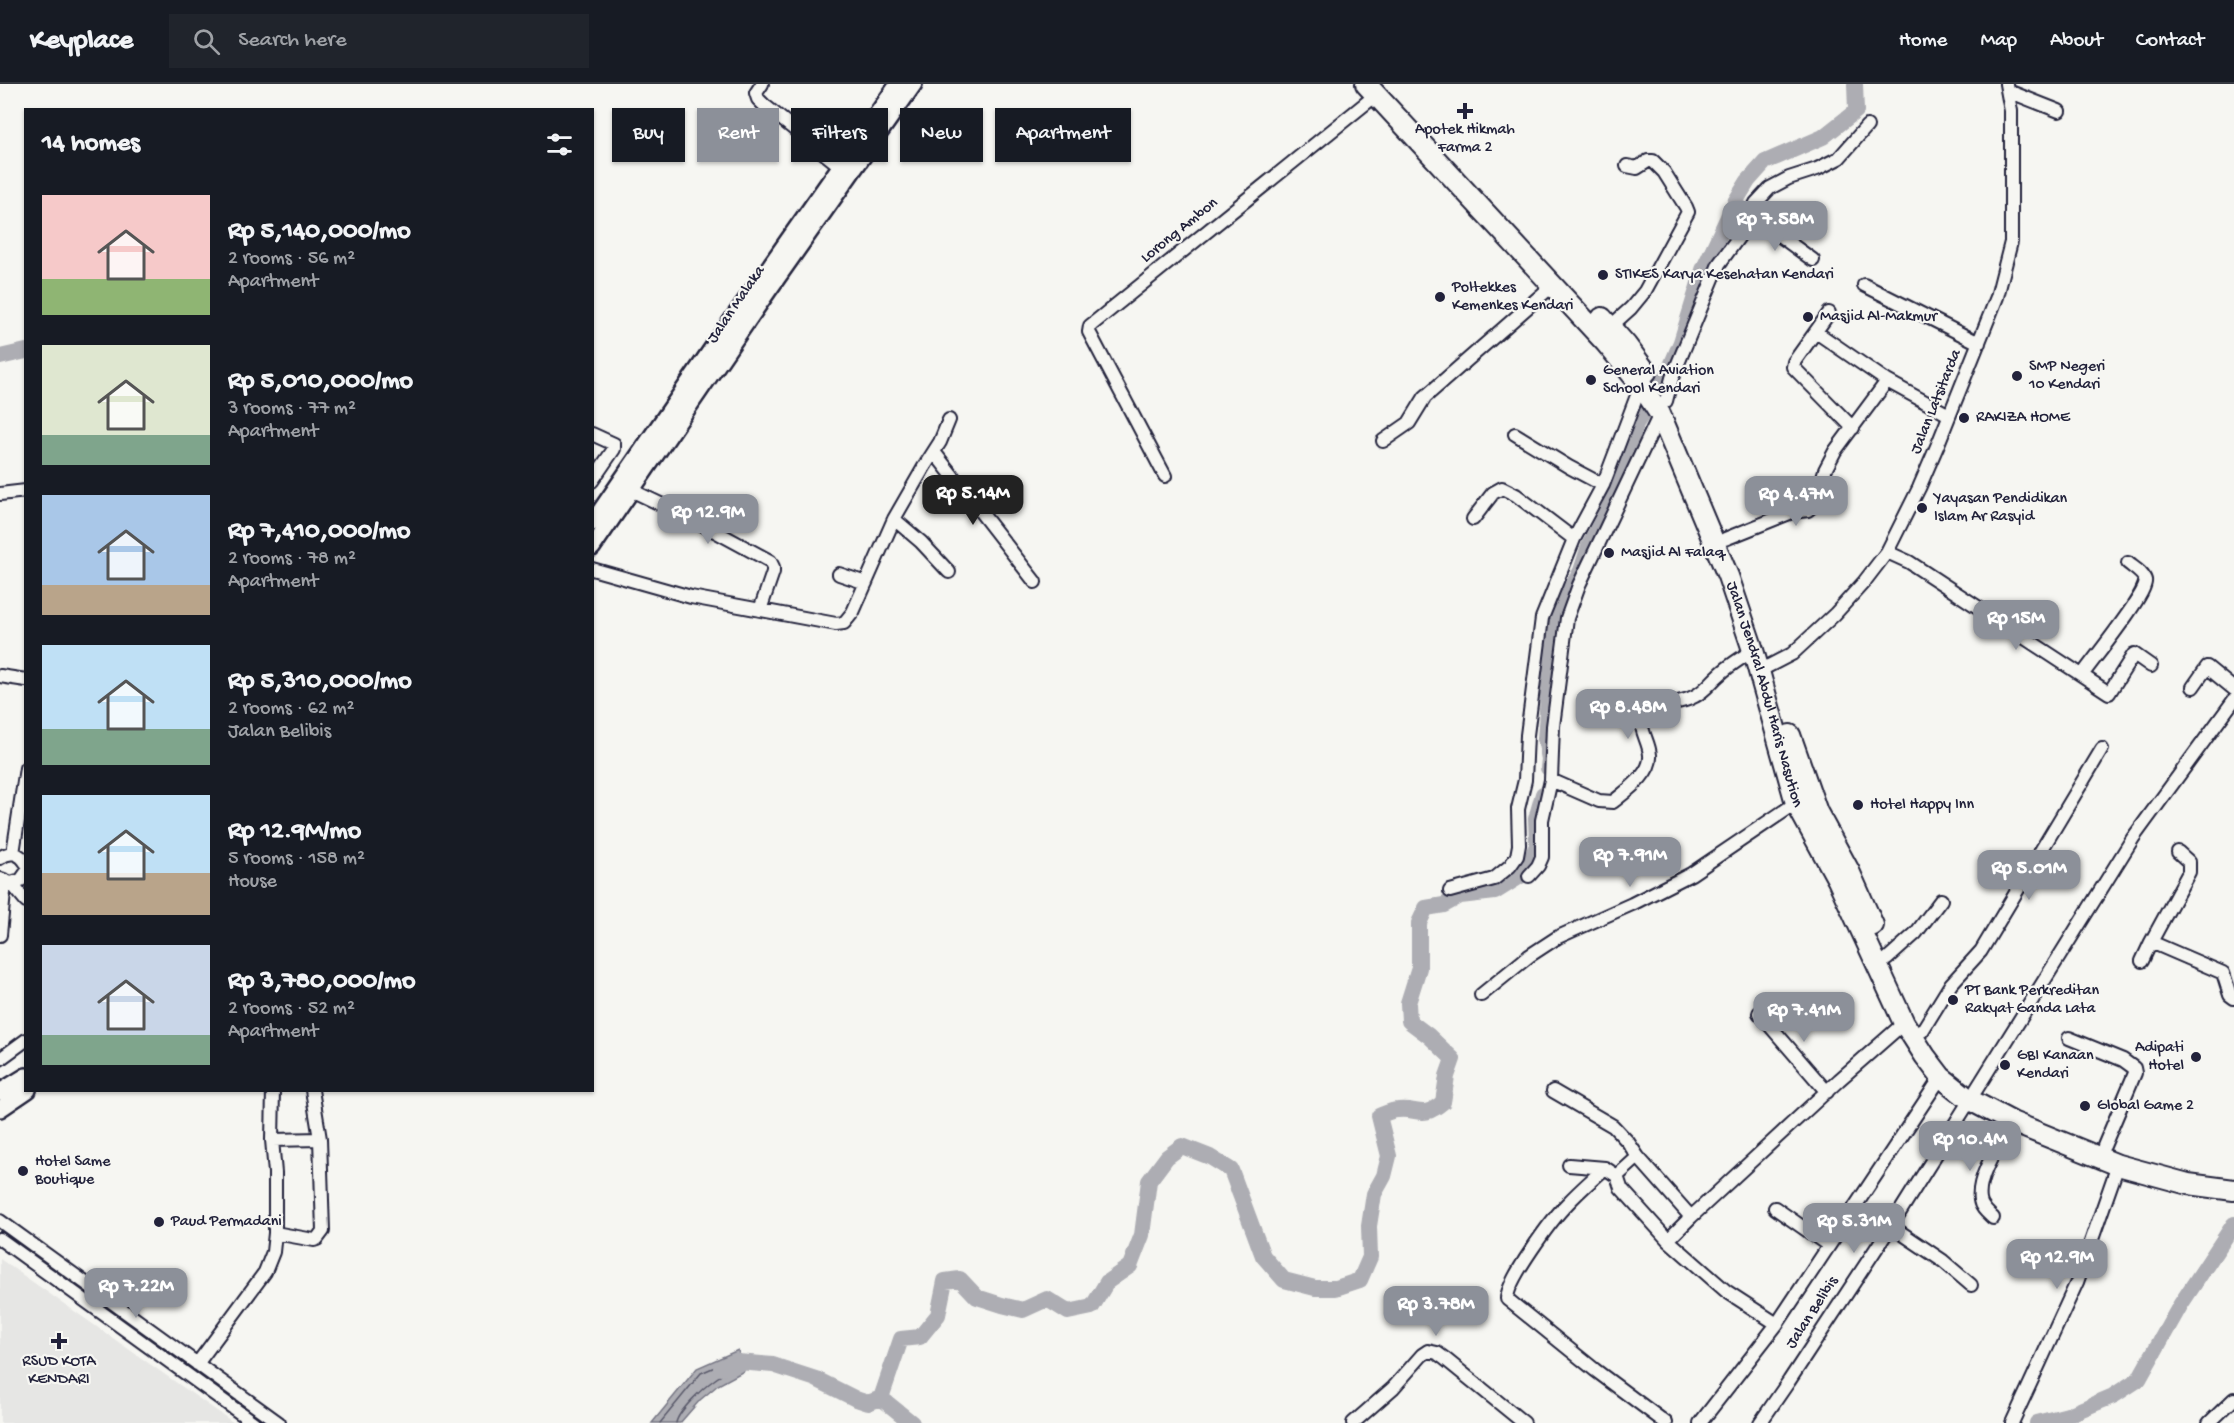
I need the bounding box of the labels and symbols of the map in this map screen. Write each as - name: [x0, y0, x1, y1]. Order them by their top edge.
- marker: Apotek Hikmah Farma 2: [1458, 104, 1472, 118]
- place label: Apotek Hikmah Farma 2: [1415, 121, 1515, 158]
- street label: Lorong Ambon: [1138, 194, 1223, 268]
- pin: Rp 7.58M: [1713, 201, 1837, 252]
- street label: Jalan Malaka: [704, 262, 771, 347]
- place label: STIKES Karya Kesehatan Kendari: [1615, 266, 1834, 285]
- marker: STIKES Karya Kesehatan Kendari: [1596, 268, 1610, 282]
- place label: Poltekkes Kemenkes Kendari: [1451, 279, 1573, 316]
- marker: Poltekkes Kemenkes Kendari: [1433, 290, 1447, 304]
- place label: Masjid Al-Makmur: [1820, 308, 1938, 327]
- marker: Masjid Al-Makmur: [1801, 310, 1815, 324]
- street label: Jalan Latsitarda: [1907, 346, 1967, 457]
- place label: SMP Negeri 10 Kendari: [2028, 358, 2105, 395]
- place label: General Aviation School Kendari: [1603, 362, 1714, 399]
- marker: SMP Negeri 10 Kendari: [2010, 369, 2024, 383]
- marker: General Aviation School Kendari: [1584, 373, 1598, 387]
- place label: RAKIZA HOME: [1976, 409, 2071, 428]
- marker: RAKIZA HOME: [1957, 411, 1971, 425]
- pin: Rp 5.14M: [911, 475, 1035, 526]
- pin: Rp 4.47M: [1734, 476, 1858, 527]
- place label: Yayasan Pendidikan Islam Ar Rasyid: [1932, 490, 2068, 527]
- pin: Rp 12.9M: [646, 494, 770, 545]
- marker: Yayasan Pendidikan Islam Ar Rasyid: [1915, 501, 1929, 515]
- place label: Masjid Al Falaq: [1621, 544, 1726, 563]
- marker: Masjid Al Falaq: [1602, 546, 1616, 560]
- street label: Jalan Jendral Abdul Haris Nasution: [1721, 579, 1806, 811]
- pin: Rp 15M: [1967, 600, 2065, 651]
- pin: Rp 8.48M: [1566, 689, 1690, 740]
- place label: Hotel Happy Inn: [1870, 796, 1974, 815]
- marker: Hotel Happy Inn: [1851, 798, 1865, 812]
- pin: Rp 7.91M: [1568, 837, 1692, 888]
- pin: Rp 5.01M: [1967, 850, 2091, 901]
- place label: PT Bank Perkreditan Rakyat Ganda Lata: [1964, 982, 2099, 1019]
- pin: Rp 7.41M: [1742, 992, 1866, 1043]
- marker: PT Bank Perkreditan Rakyat Ganda Lata: [1946, 993, 1960, 1007]
- place label: Adipati Hotel: [2135, 1039, 2184, 1076]
- place label: GBI Kanaan Kendari: [2017, 1047, 2094, 1084]
- marker: Adipati Hotel: [2189, 1050, 2203, 1064]
- marker: GBI Kanaan Kendari: [1998, 1058, 2012, 1072]
- place label: Global Game 2: [2097, 1097, 2194, 1116]
- marker: Global Game 2: [2078, 1099, 2092, 1113]
- pin: Rp 10.4M: [1908, 1121, 2032, 1172]
- place label: Hotel Same Boutique: [34, 1153, 111, 1190]
- marker: Hotel Same Boutique: [16, 1164, 30, 1178]
- pin: Rp 5.31M: [1792, 1203, 1916, 1254]
- place label: Paud Permadani: [170, 1213, 282, 1232]
- marker: Paud Permadani: [152, 1215, 166, 1229]
- pin: Rp 12.9M: [1995, 1239, 2119, 1290]
- pin: Rp 7.22M: [74, 1268, 198, 1319]
- street label: Jalan Belibis: [1783, 1272, 1844, 1353]
- pin: Rp 3.78M: [1374, 1286, 1498, 1337]
- marker: RSUD KOTA KENDARI: [50, 1332, 68, 1350]
- place label: RSUD KOTA KENDARI: [22, 1353, 97, 1390]

